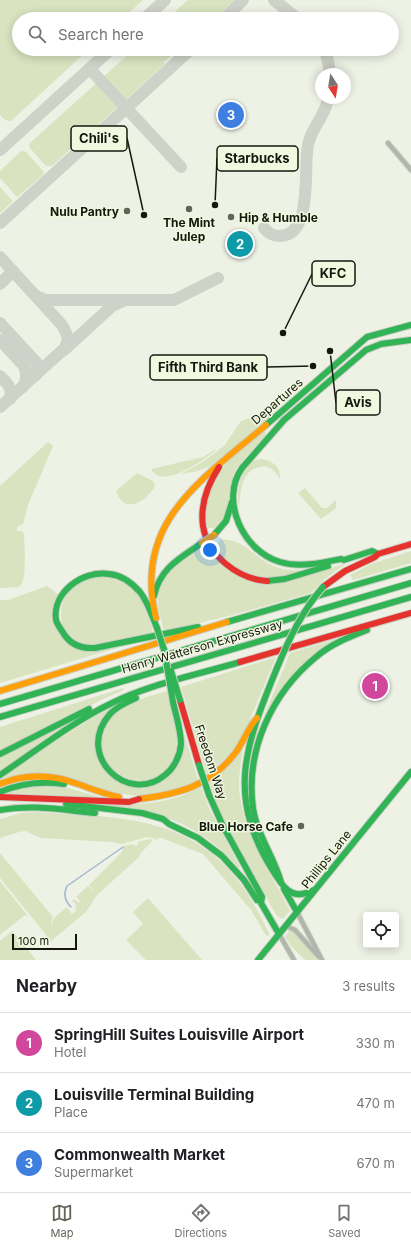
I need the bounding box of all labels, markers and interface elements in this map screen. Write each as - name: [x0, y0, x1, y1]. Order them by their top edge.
- search box: [12, 12, 399, 56]
- icon: search: [26, 23, 48, 45]
- text: Search here: [58, 25, 144, 44]
- north arrow: [315, 68, 351, 104]
- pin: 3: [218, 100, 244, 130]
- callout: Chili's: [71, 126, 127, 151]
- text: Chili's: [79, 130, 119, 146]
- callout: Starbucks: [217, 146, 298, 171]
- text: Starbucks: [224, 150, 290, 166]
- place label: Nulu Pantry: [50, 204, 120, 219]
- marker: The Mint Julep: [184, 204, 194, 214]
- marker: Nulu Pantry: [122, 206, 132, 216]
- place label: Hip & Humble: [239, 210, 318, 225]
- marker: Hip & Humble: [226, 212, 236, 222]
- place label: The Mint Julep: [163, 215, 215, 244]
- pin: 2: [227, 229, 253, 259]
- callout: KFC: [312, 261, 355, 286]
- text: KFC: [320, 265, 347, 281]
- callout: Fifth Third Bank: [150, 355, 267, 380]
- text: Fifth Third Bank: [158, 359, 259, 375]
- street label: Departures: [248, 375, 306, 427]
- callout: Avis: [336, 390, 380, 415]
- text: Avis: [344, 394, 372, 410]
- your location: [200, 540, 220, 560]
- street label: Henry Watterson Expressway: [120, 616, 285, 676]
- pin: 1: [362, 671, 388, 701]
- street label: Freedom Way: [192, 723, 230, 802]
- place label: Blue Horse Cafe: [199, 819, 293, 834]
- marker: Blue Horse Cafe: [296, 821, 306, 831]
- street label: Phillips Lane: [298, 827, 354, 891]
- map controls: [363, 912, 399, 948]
- button: locate: [363, 912, 399, 948]
- scale bar: [12, 932, 77, 951]
- text: 100 m: [18, 934, 49, 948]
- text: Nearby: [16, 976, 77, 996]
- text: 3 results: [342, 978, 395, 994]
- text: SpringHill Suites Louisville Airport: [54, 1025, 304, 1044]
- text: 1: [26, 1035, 32, 1051]
- text: 330 m: [356, 1035, 395, 1051]
- text: Hotel: [54, 1044, 86, 1060]
- text: Louisville Terminal Building: [54, 1085, 254, 1104]
- text: 2: [25, 1095, 33, 1111]
- text: 470 m: [356, 1095, 395, 1111]
- text: Place: [54, 1104, 88, 1120]
- text: Commonwealth Market: [54, 1145, 225, 1164]
- text: 3: [25, 1155, 33, 1171]
- text: 670 m: [357, 1155, 395, 1171]
- text: Supermarket: [54, 1164, 133, 1180]
- tab: Map: [51, 1202, 73, 1240]
- tab: Directions: [175, 1202, 227, 1240]
- tab: Saved: [328, 1202, 360, 1240]

